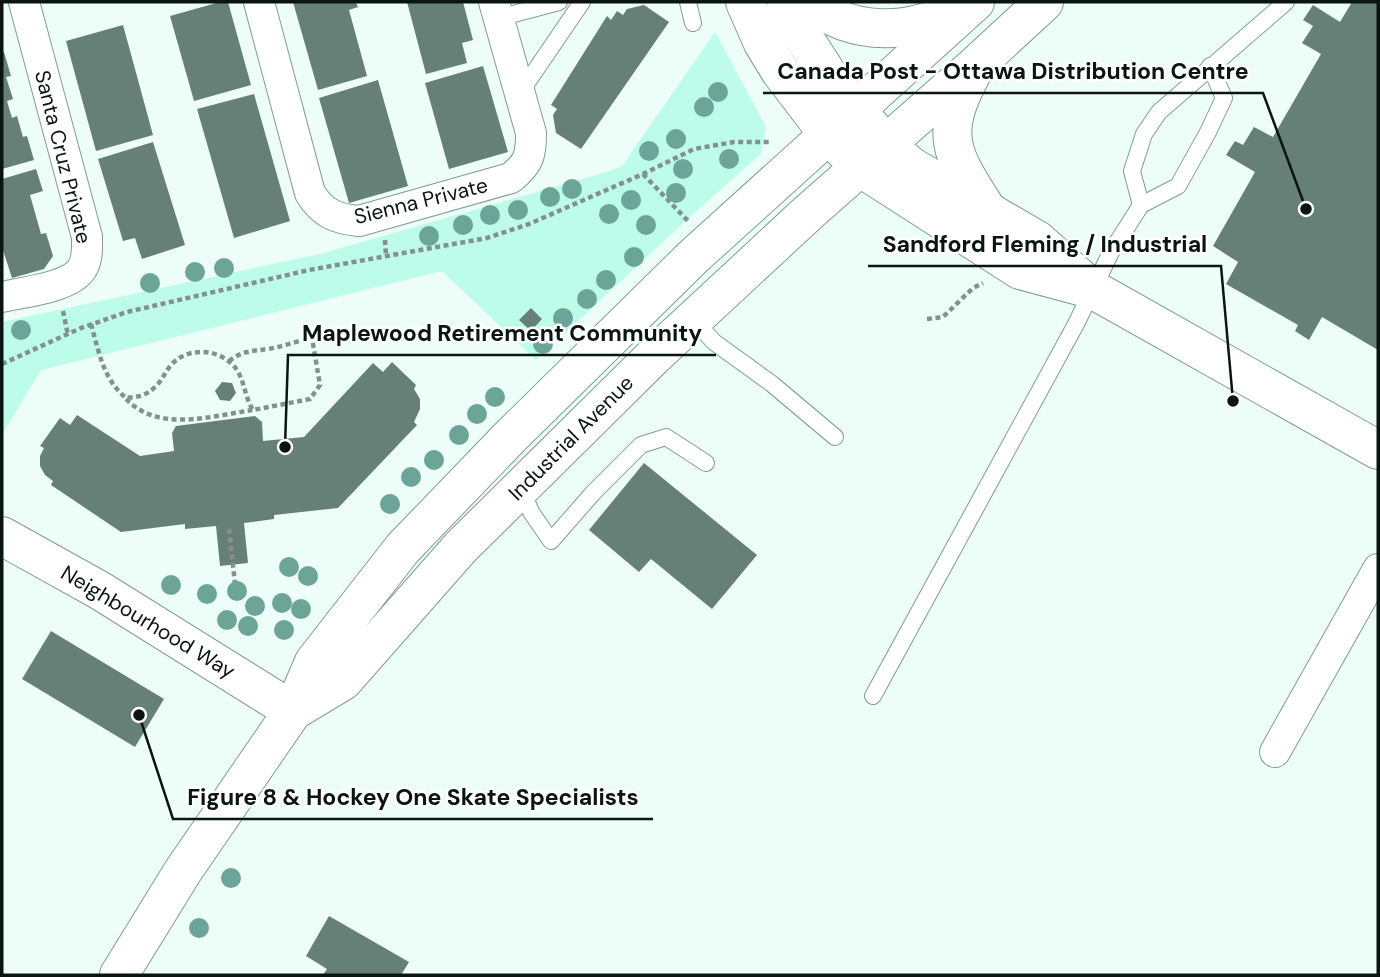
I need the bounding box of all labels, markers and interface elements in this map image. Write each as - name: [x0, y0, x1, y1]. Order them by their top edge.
- callout: Canada Post - Ottawa Distribution Centre: [763, 49, 1263, 93]
- text: Canada Post - Ottawa Distribution Centre: [777, 56, 1249, 86]
- street label: Santa Cruz Private: [28, 67, 98, 247]
- street label: Sienna Private: [351, 171, 491, 231]
- callout: Sandford Fleming / Industrial: [868, 222, 1221, 266]
- text: Sandford Fleming / Industrial: [883, 229, 1207, 259]
- callout: Maplewood Retirement Community: [288, 311, 716, 355]
- text: Maplewood Retirement Community: [302, 318, 702, 348]
- street label: Industrial Avenue: [502, 369, 640, 507]
- street label: Neighbourhood Way: [56, 559, 241, 685]
- callout: Figure 8 & Hockey One Skate Specialists: [173, 775, 653, 819]
- text: Figure 8 & Hockey One Skate Specialists: [187, 782, 639, 812]

